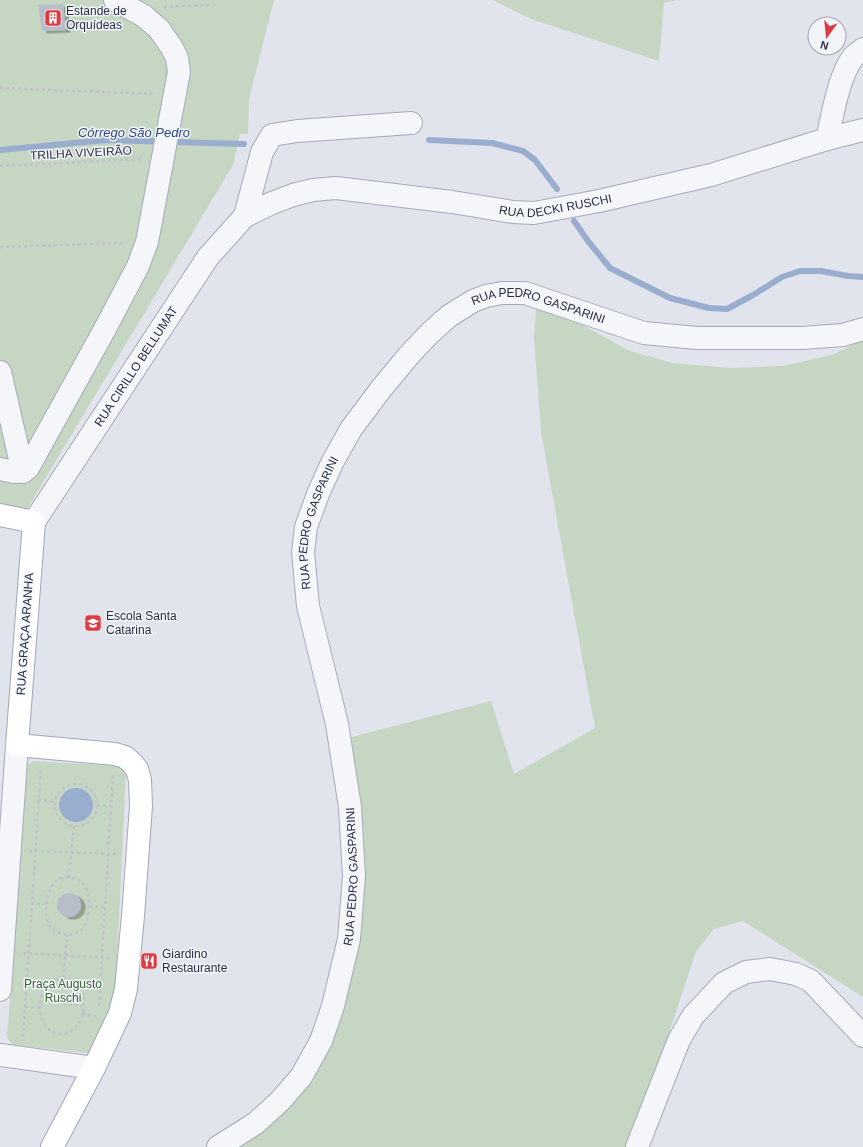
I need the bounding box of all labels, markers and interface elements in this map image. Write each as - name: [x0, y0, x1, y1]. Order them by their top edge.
- place label: Estande de Orquídeas: [66, 4, 127, 32]
- building icon: Estande de Orquídeas: [43, 8, 63, 28]
- north arrow: [807, 16, 847, 56]
- text: N: [819, 39, 830, 52]
- water label: Córrego São Pedro: [78, 125, 190, 140]
- street label: TRILHA VIVEIRÃO: [30, 143, 132, 163]
- street label: RUA DECKI RUSCHI: [498, 191, 613, 220]
- street label: RUA PEDRO GASPARINI: [469, 286, 607, 326]
- street label: RUA CIRILLO BELLUMAT: [92, 303, 181, 429]
- street label: RUA PEDRO GASPARINI: [296, 454, 341, 590]
- street label: RUA GRAÇA ARANHA: [14, 572, 36, 696]
- place label: Escola Santa Catarina: [106, 609, 177, 637]
- school or university icon: Escola Santa Catarina: [83, 613, 103, 633]
- street label: RUA PEDRO GASPARINI: [341, 807, 361, 947]
- place label: Giardino Restaurante: [162, 947, 228, 975]
- restaurant icon: Giardino Restaurante: [139, 951, 159, 971]
- park label: Praça Augusto Ruschi: [24, 977, 102, 1005]

